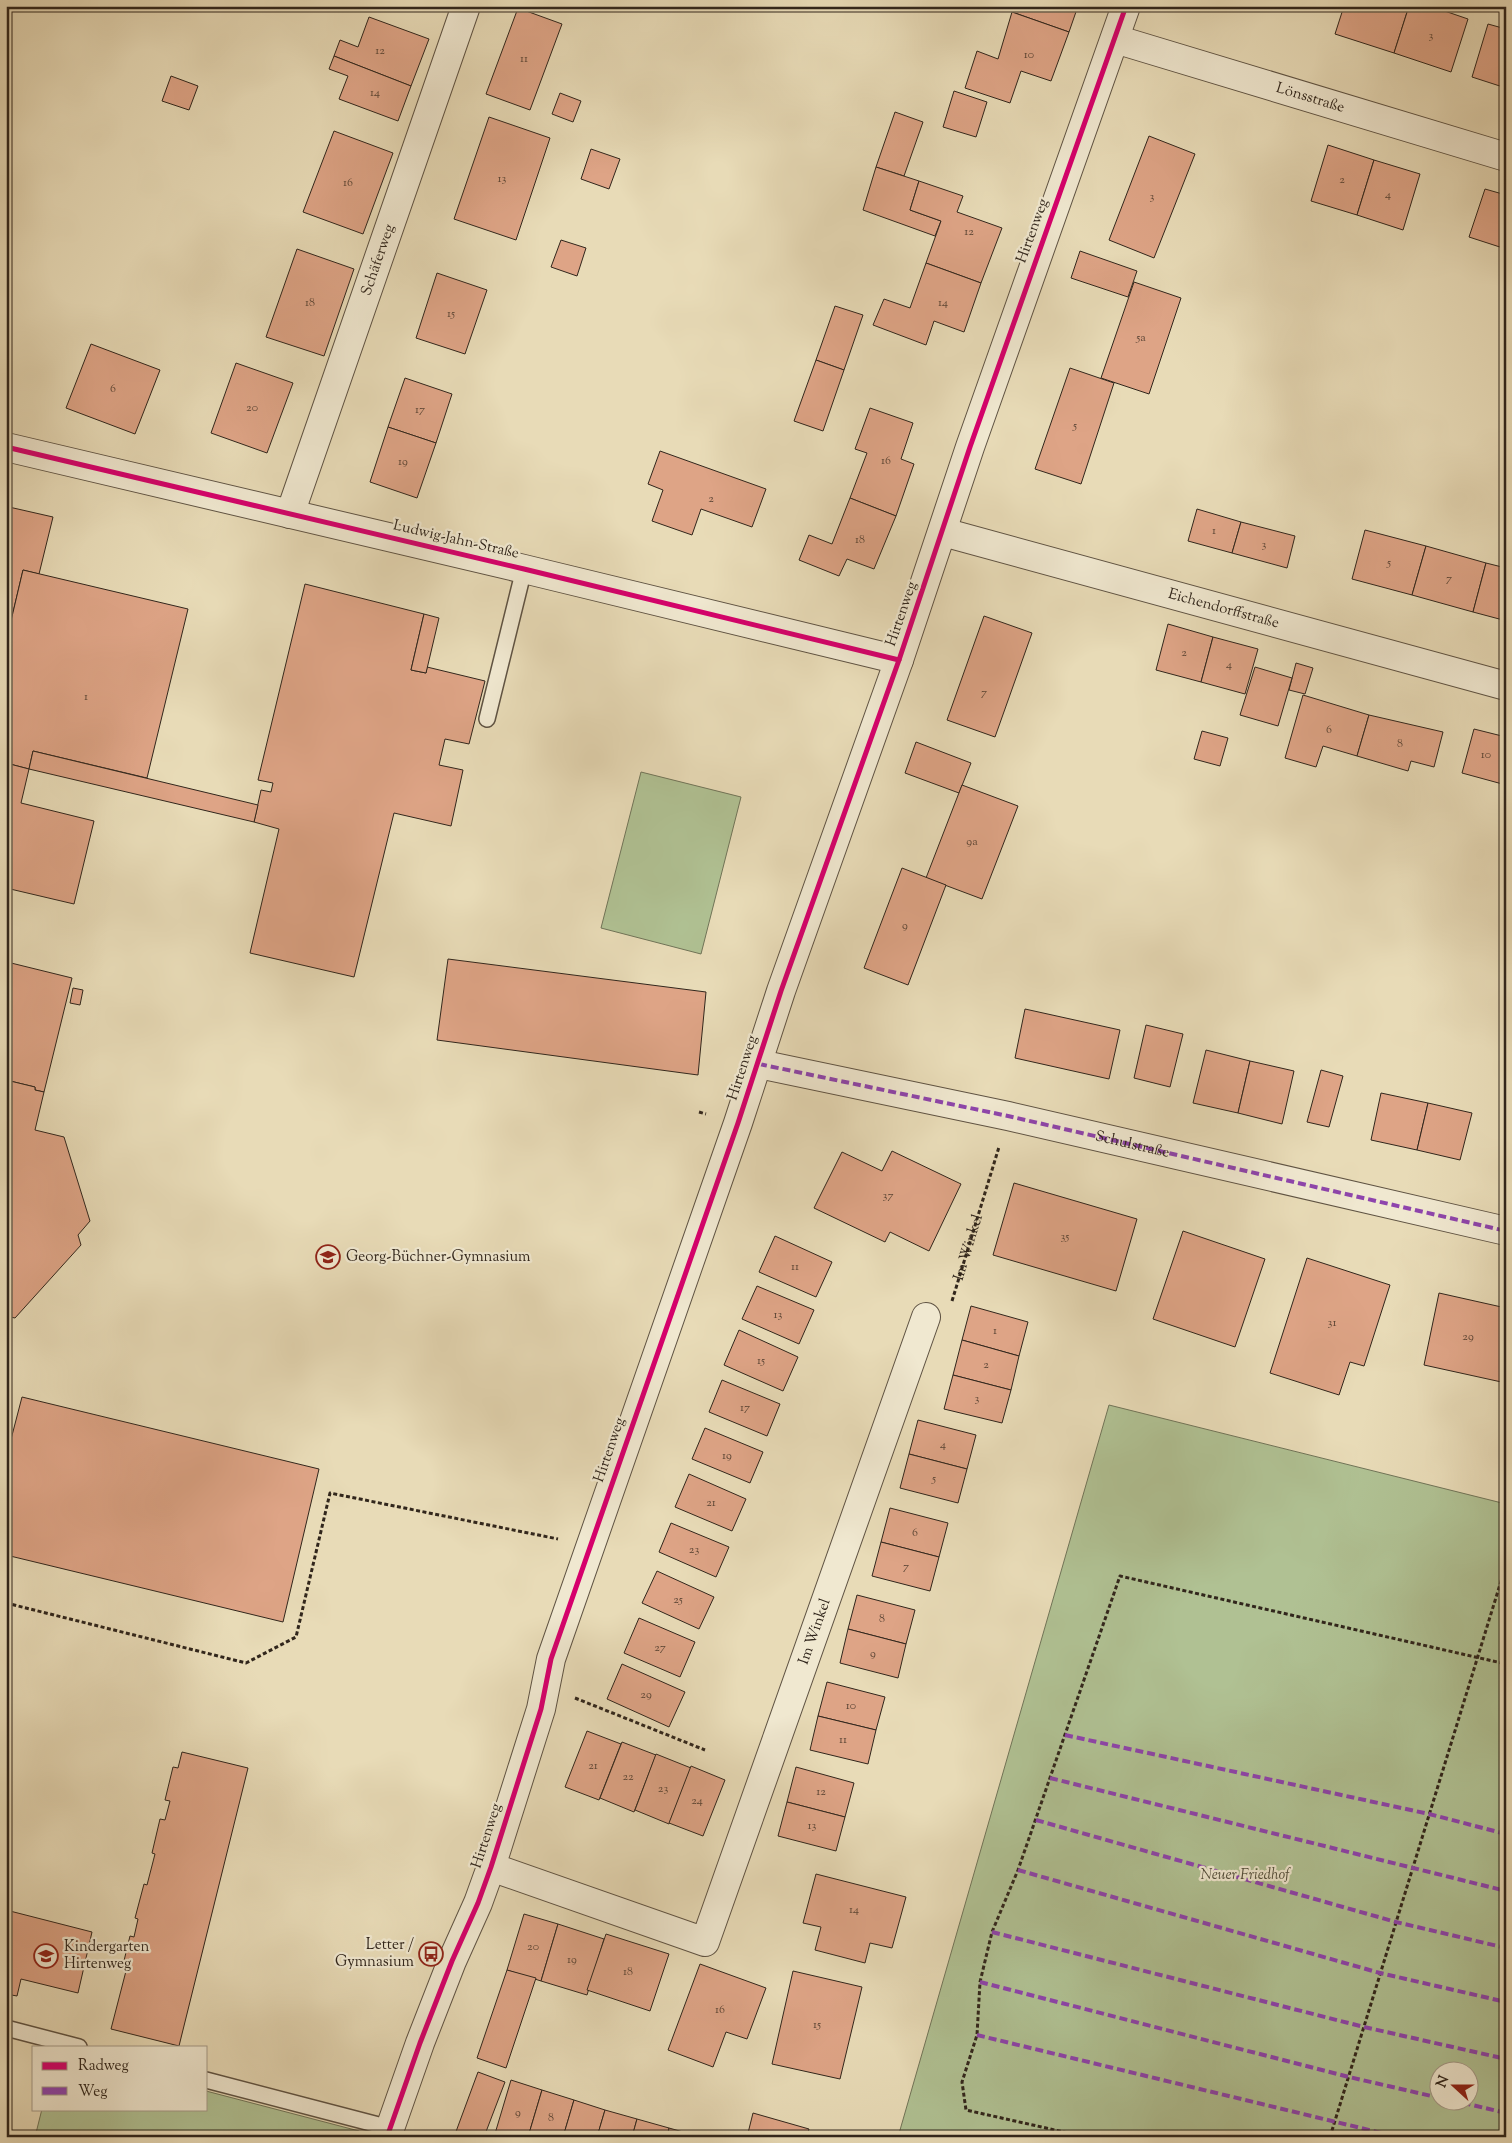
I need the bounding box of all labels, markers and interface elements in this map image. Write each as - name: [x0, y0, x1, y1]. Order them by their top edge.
- house number: 3: [1429, 27, 1434, 45]
- house number: 12: [375, 42, 385, 60]
- house number: 10: [1024, 46, 1034, 64]
- house number: 11: [520, 50, 528, 68]
- street label: Lönsstraße: [1273, 78, 1347, 118]
- house number: 14: [370, 84, 380, 102]
- house number: 13: [498, 170, 507, 188]
- house number: 2: [1339, 171, 1345, 189]
- house number: 16: [343, 174, 353, 192]
- house number: 4: [1385, 186, 1391, 204]
- house number: 3: [1150, 188, 1155, 206]
- street label: Hirtenweg: [1012, 196, 1054, 266]
- street label: Schäferweg: [356, 221, 400, 298]
- house number: 12: [964, 223, 974, 241]
- house number: 18: [305, 294, 315, 312]
- house number: 14: [938, 294, 948, 312]
- house number: 15: [447, 305, 455, 323]
- house number: 5a: [1135, 329, 1146, 347]
- house number: 6: [110, 380, 116, 398]
- house number: 20: [246, 399, 258, 417]
- house number: 17: [415, 401, 425, 419]
- house number: 5: [1072, 417, 1077, 435]
- house number: 16: [881, 452, 891, 470]
- house number: 19: [398, 453, 408, 471]
- house number: 2: [708, 490, 714, 508]
- street label: Ludwig-Jahn-Straße: [391, 515, 521, 565]
- house number: 1: [1212, 522, 1216, 540]
- house number: 18: [855, 531, 865, 549]
- house number: 3: [1262, 536, 1267, 554]
- house number: 5: [1386, 554, 1391, 572]
- house number: 7: [1446, 570, 1452, 588]
- street label: Hirtenweg: [881, 579, 923, 649]
- street label: Eichendorffstraße: [1166, 584, 1282, 634]
- house number: 2: [1181, 644, 1187, 662]
- house number: 4: [1226, 656, 1232, 674]
- house number: 7: [981, 684, 987, 702]
- house number: 1: [84, 688, 88, 706]
- house number: 6: [1326, 721, 1332, 739]
- house number: 8: [1397, 735, 1403, 753]
- house number: 10: [1481, 746, 1491, 764]
- house number: 9a: [966, 833, 978, 851]
- house number: 9: [902, 917, 908, 935]
- street label: Hirtenweg: [723, 1033, 763, 1103]
- street label: Schulstraße: [1093, 1126, 1172, 1163]
- house number: 37: [883, 1187, 893, 1205]
- street label: Im Winkel: [948, 1212, 988, 1283]
- house number: 35: [1061, 1228, 1069, 1246]
- school or university icon: Georg-Büchner-Gymnasium: [315, 1244, 341, 1270]
- place label: Georg-Büchner-Gymnasium: [346, 1247, 531, 1268]
- house number: 11: [791, 1258, 799, 1276]
- house number: 13: [774, 1306, 783, 1324]
- house number: 31: [1328, 1314, 1336, 1332]
- house number: 1: [993, 1322, 997, 1340]
- house number: 29: [1462, 1328, 1474, 1346]
- house number: 15: [757, 1352, 765, 1370]
- house number: 2: [983, 1356, 989, 1374]
- house number: 3: [975, 1390, 980, 1408]
- house number: 17: [740, 1399, 750, 1417]
- street label: Hirtenweg: [589, 1415, 631, 1485]
- house number: 4: [940, 1436, 946, 1454]
- house number: 19: [722, 1447, 732, 1465]
- house number: 5: [931, 1470, 936, 1488]
- house number: 21: [706, 1494, 716, 1512]
- house number: 6: [912, 1524, 918, 1542]
- house number: 23: [689, 1541, 699, 1559]
- house number: 7: [903, 1558, 909, 1576]
- house number: 25: [673, 1591, 683, 1609]
- street label: Im Winkel: [793, 1596, 836, 1667]
- house number: 8: [879, 1610, 885, 1628]
- house number: 27: [654, 1639, 666, 1657]
- house number: 9: [870, 1645, 876, 1663]
- house number: 29: [640, 1686, 652, 1704]
- house number: 10: [846, 1697, 856, 1715]
- house number: 11: [839, 1731, 847, 1749]
- house number: 21: [588, 1757, 598, 1775]
- house number: 22: [622, 1768, 634, 1786]
- house number: 23: [658, 1780, 668, 1798]
- house number: 12: [816, 1783, 826, 1801]
- house number: 24: [691, 1792, 703, 1810]
- street label: Hirtenweg: [467, 1801, 507, 1871]
- house number: 13: [808, 1817, 817, 1835]
- park label: Neuer Friedhof: [1200, 1865, 1291, 1886]
- house number: 14: [849, 1901, 859, 1919]
- place label: Letter / Gymnasium: [335, 1935, 415, 1973]
- place label: Kindergarten Hirtenweg: [64, 1937, 150, 1975]
- house number: 20: [527, 1938, 539, 1956]
- bus stop icon: Letter / Gymnasium: [418, 1941, 444, 1967]
- school or university icon: Kindergarten Hirtenweg: [33, 1943, 59, 1969]
- house number: 19: [567, 1951, 577, 1969]
- house number: 18: [623, 1963, 633, 1981]
- house number: 16: [715, 2001, 725, 2019]
- house number: 15: [813, 2016, 821, 2034]
- legend: [32, 2046, 208, 2110]
- text: Radweg: [78, 2056, 129, 2077]
- north arrow: [1430, 2060, 1480, 2110]
- text: N: [1432, 2073, 1455, 2091]
- text: Weg: [78, 2082, 108, 2103]
- house number: 9: [515, 2104, 521, 2122]
- house number: 8: [548, 2109, 554, 2127]

